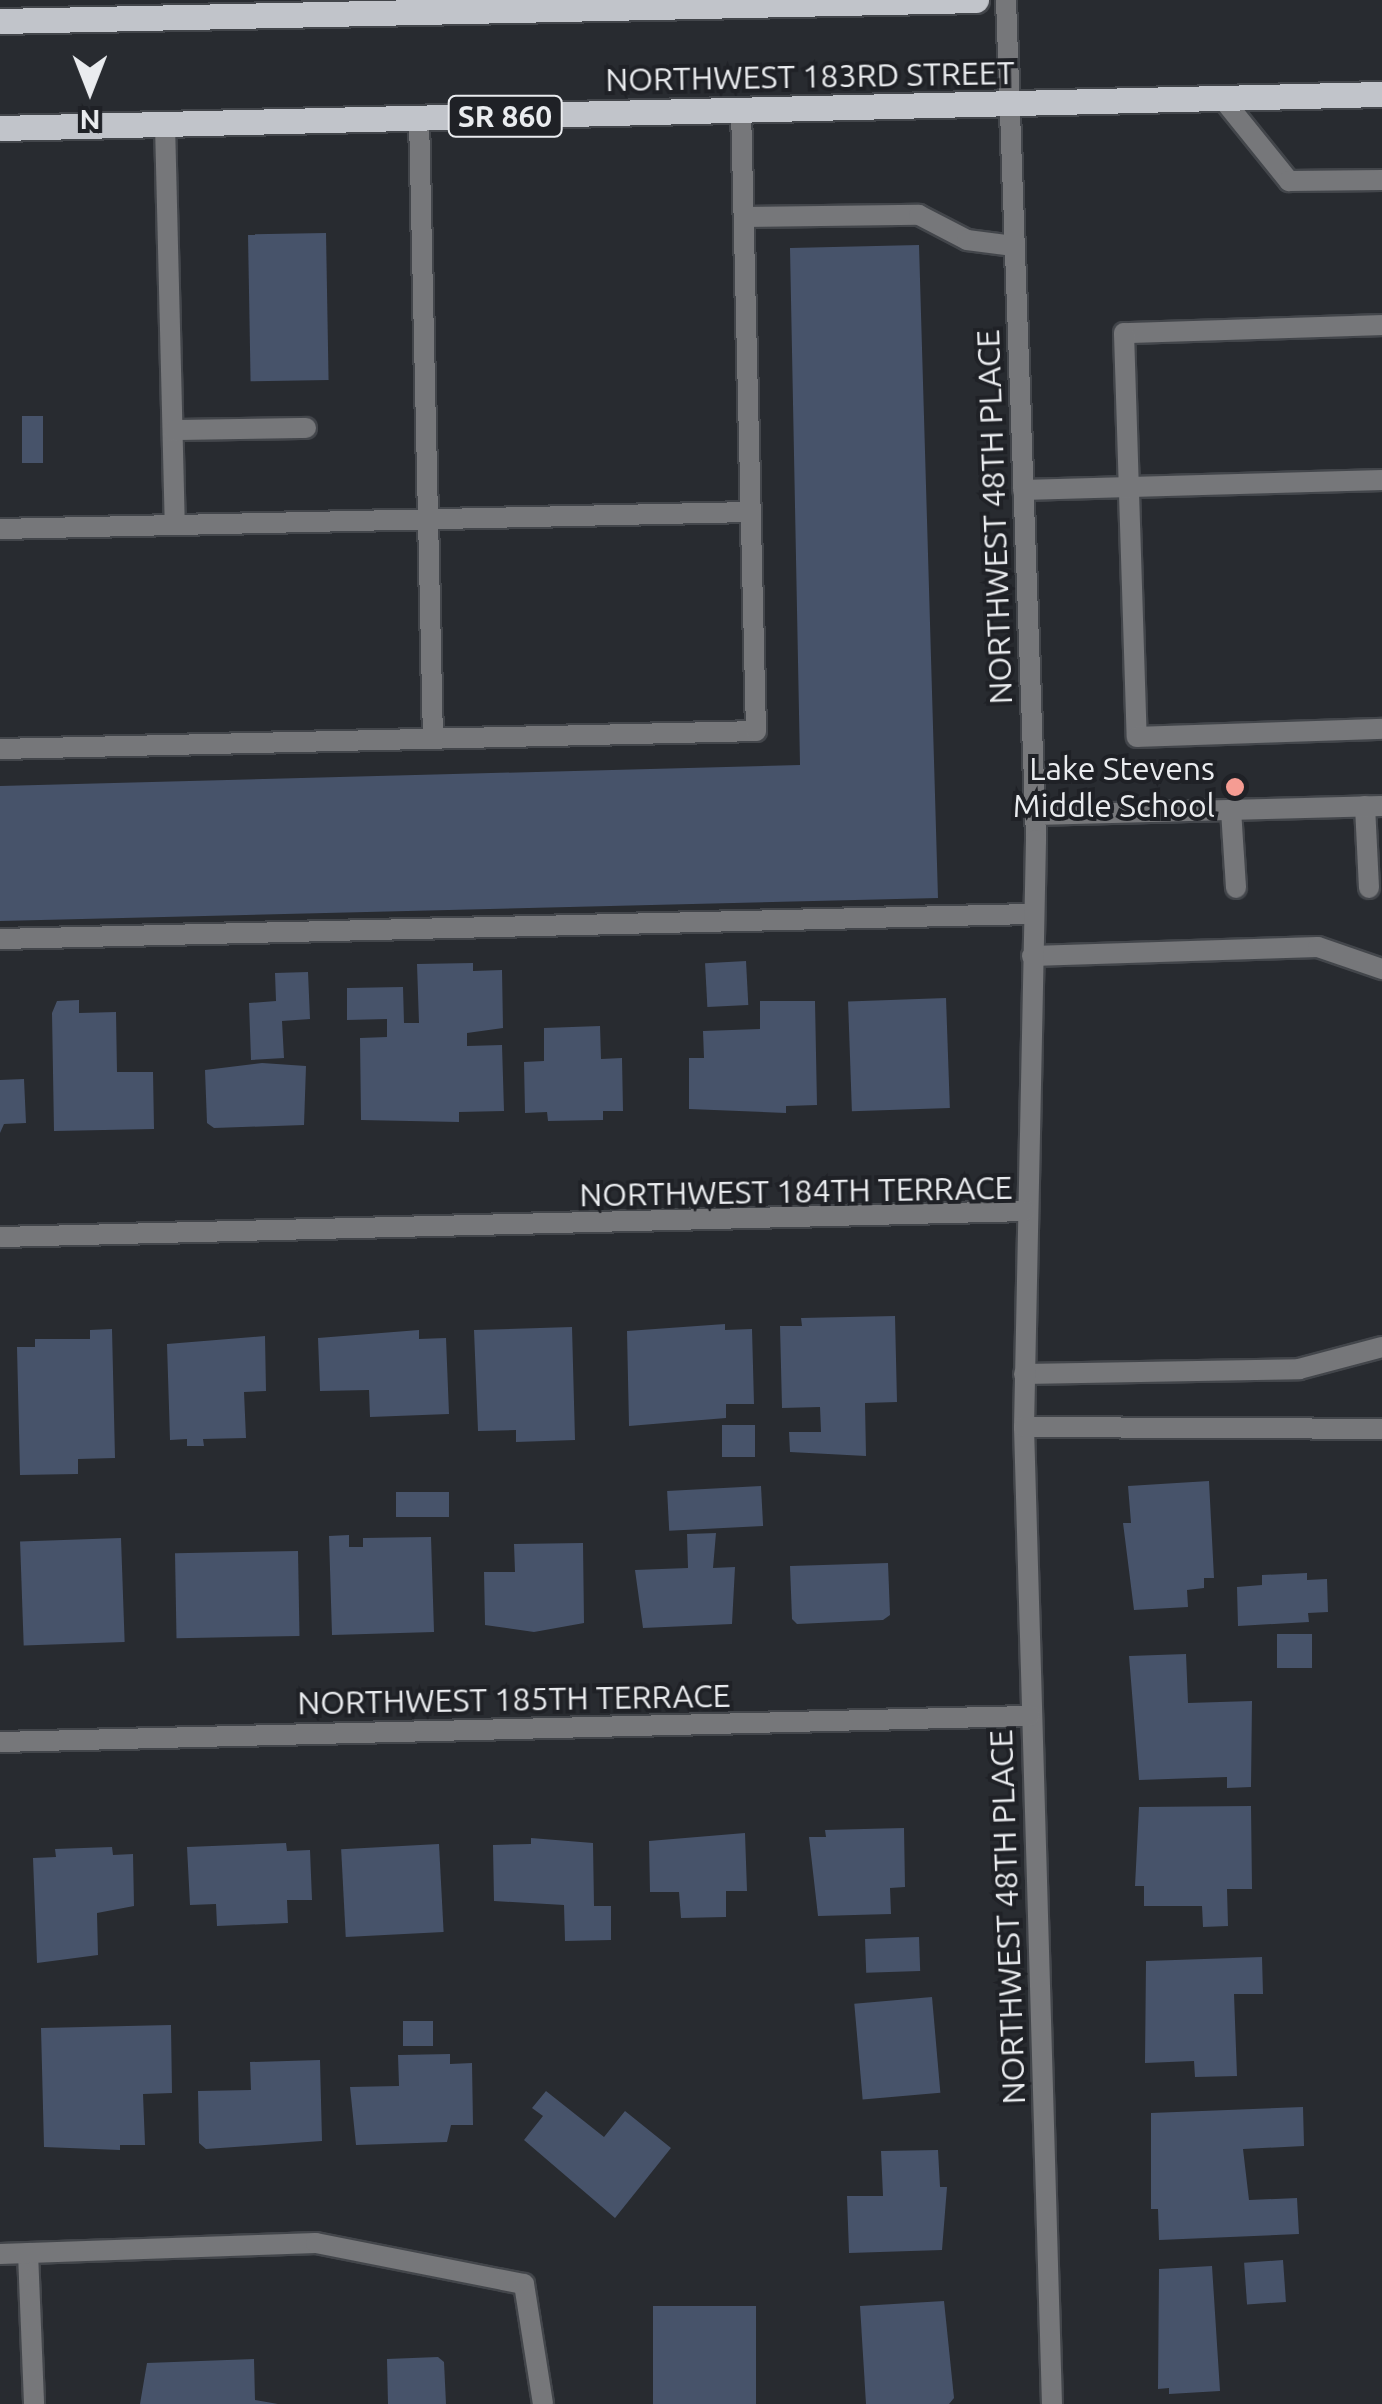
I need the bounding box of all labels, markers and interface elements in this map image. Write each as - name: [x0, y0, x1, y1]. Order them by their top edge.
- north arrow: [40, 40, 140, 140]
- street label: NORTHWEST 183RD STREET: [605, 53, 1015, 99]
- road number: SR 860: [448, 91, 562, 141]
- text: N: [80, 105, 100, 136]
- street label: NORTHWEST 48TH PLACE: [968, 329, 1020, 705]
- place label: Lake Stevens Middle School: [1013, 750, 1215, 825]
- marker: Lake Stevens Middle School: [1224, 776, 1246, 798]
- street label: NORTHWEST 184TH TERRACE: [579, 1168, 1013, 1214]
- street label: NORTHWEST 185TH TERRACE: [297, 1676, 731, 1722]
- street label: NORTHWEST 48TH PLACE: [981, 1729, 1033, 2105]

